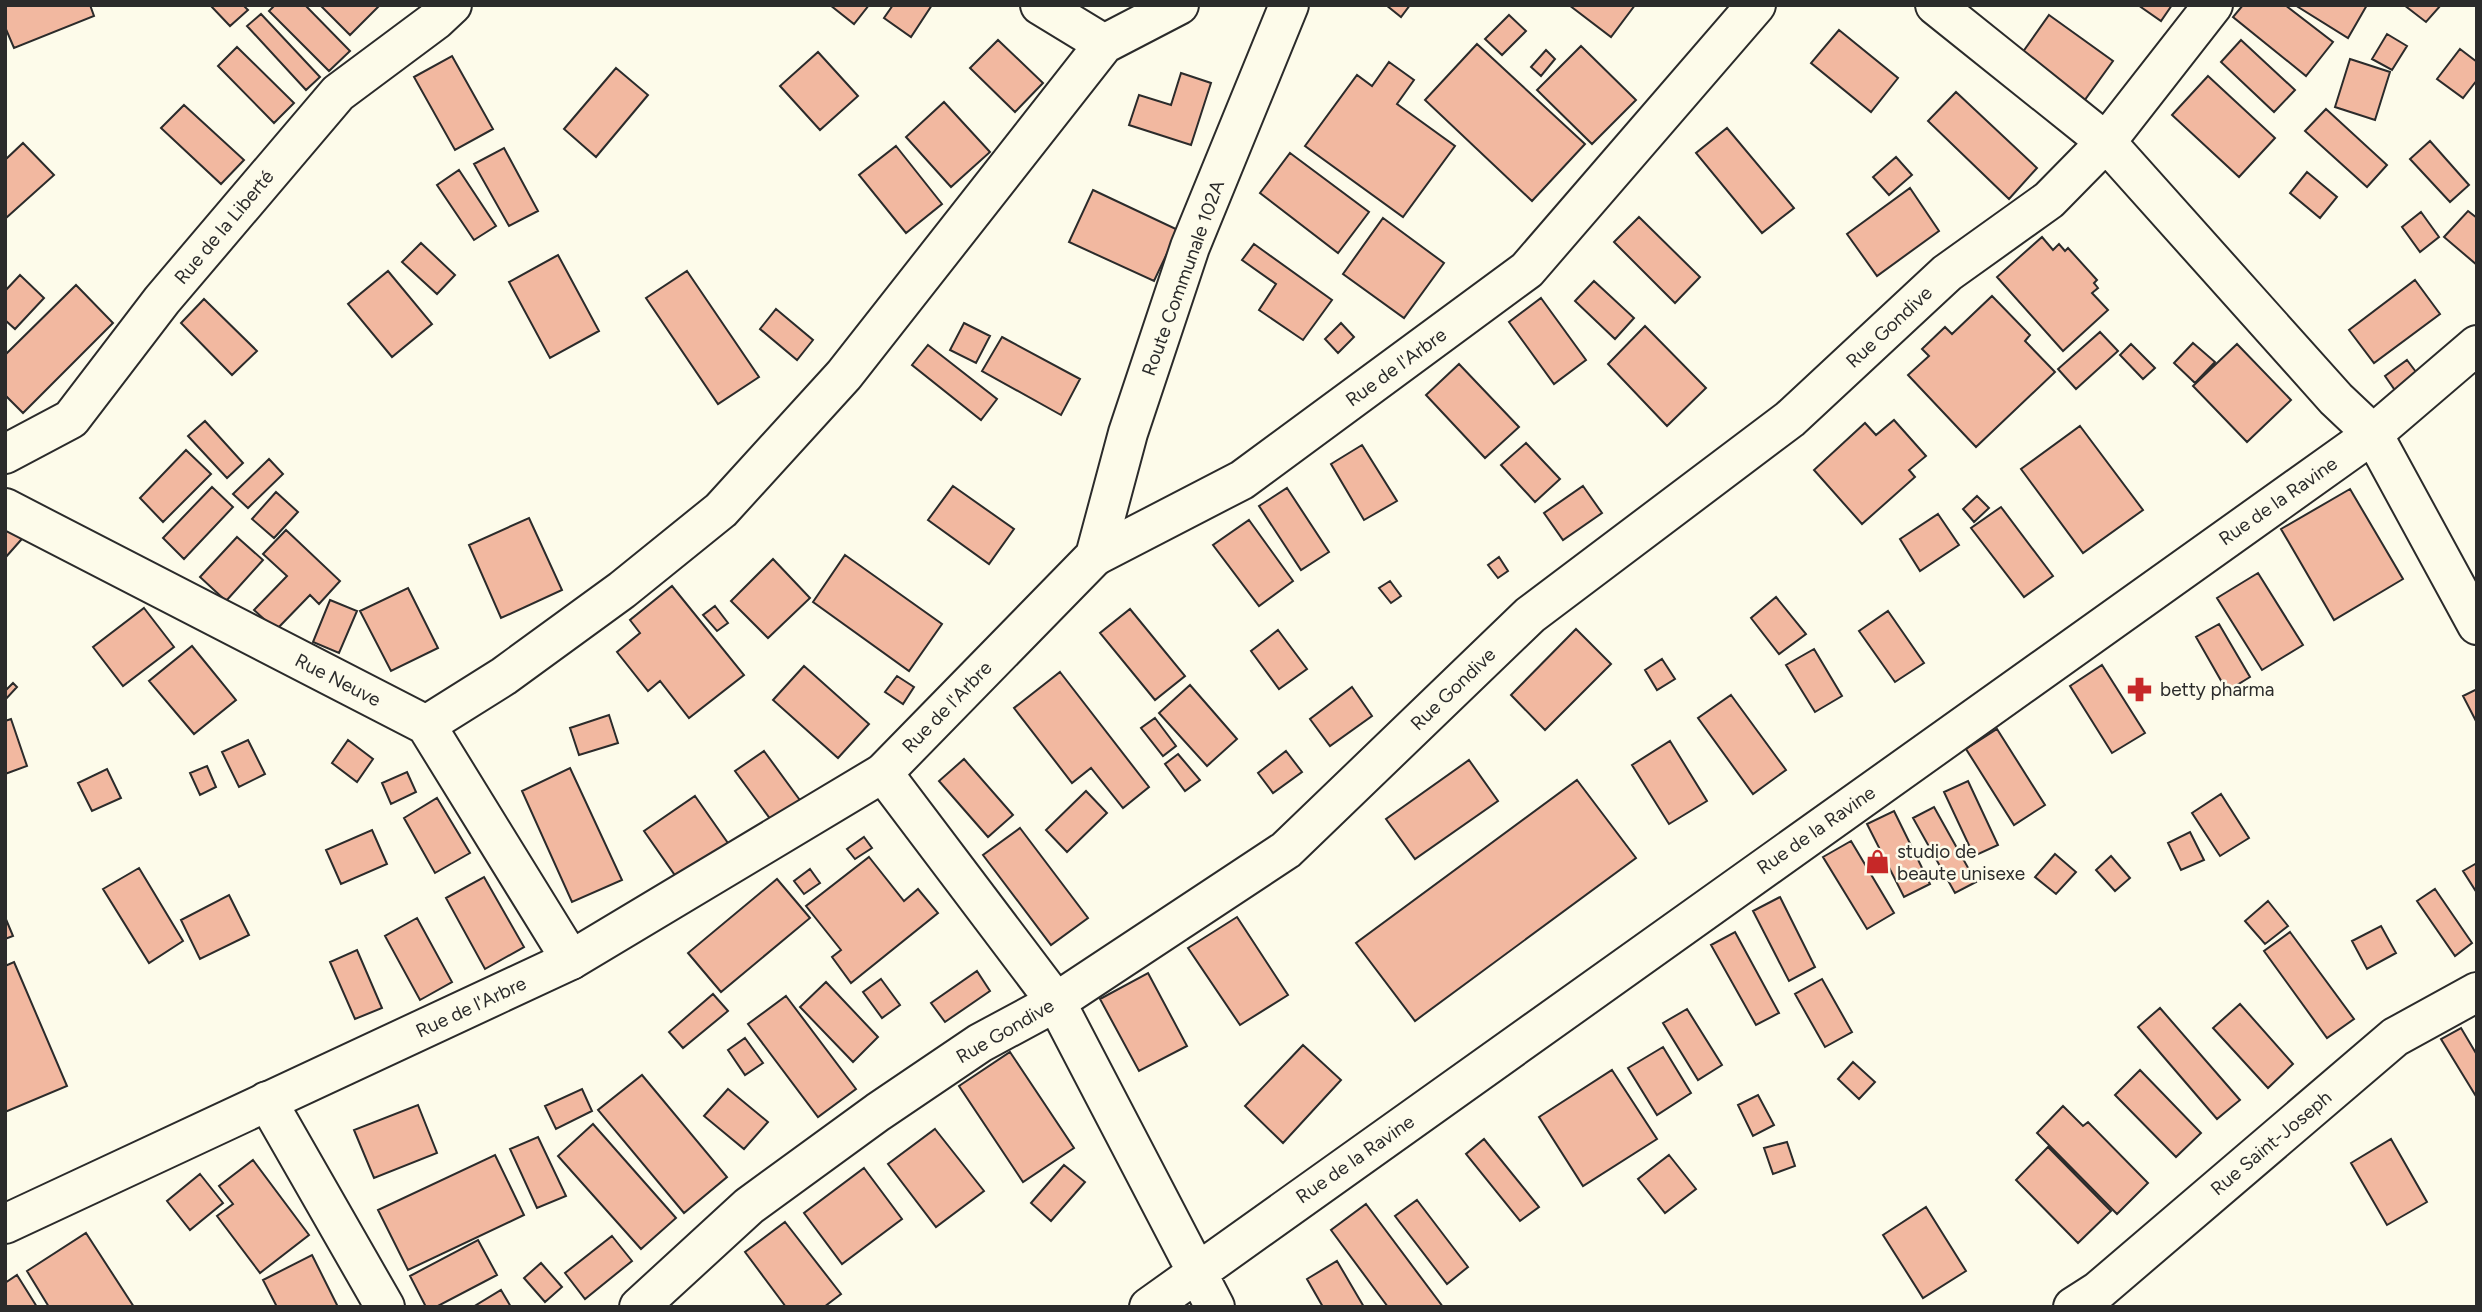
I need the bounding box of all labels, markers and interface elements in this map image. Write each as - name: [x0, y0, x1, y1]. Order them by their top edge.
- street label: Rue de la Liberté: [170, 165, 278, 289]
- street label: Route Communale 102A: [1137, 177, 1229, 379]
- street label: Rue Gondive: [1841, 281, 1937, 373]
- street label: Rue de l'Arbre: [1341, 323, 1451, 411]
- street label: Rue de la Ravine: [2214, 452, 2342, 550]
- street label: Rue Gondive: [1406, 643, 1500, 735]
- street label: Rue Neuve: [291, 649, 385, 711]
- street label: Rue de l'Arbre: [897, 656, 997, 758]
- pharmacy icon: betty pharma: [2126, 675, 2154, 703]
- place label: betty pharma: [2160, 678, 2274, 701]
- street label: Rue de la Ravine: [1752, 781, 1880, 879]
- place label: studio de beaute unisexe: [1897, 840, 2025, 885]
- shop icon: studio de beaute unisexe: [1863, 848, 1891, 876]
- street label: Rue de l'Arbre: [412, 971, 530, 1043]
- street label: Rue Gondive: [952, 994, 1058, 1068]
- street label: Rue Saint-Joseph: [2206, 1086, 2336, 1200]
- street label: Rue de la Ravine: [1291, 1110, 1419, 1208]

